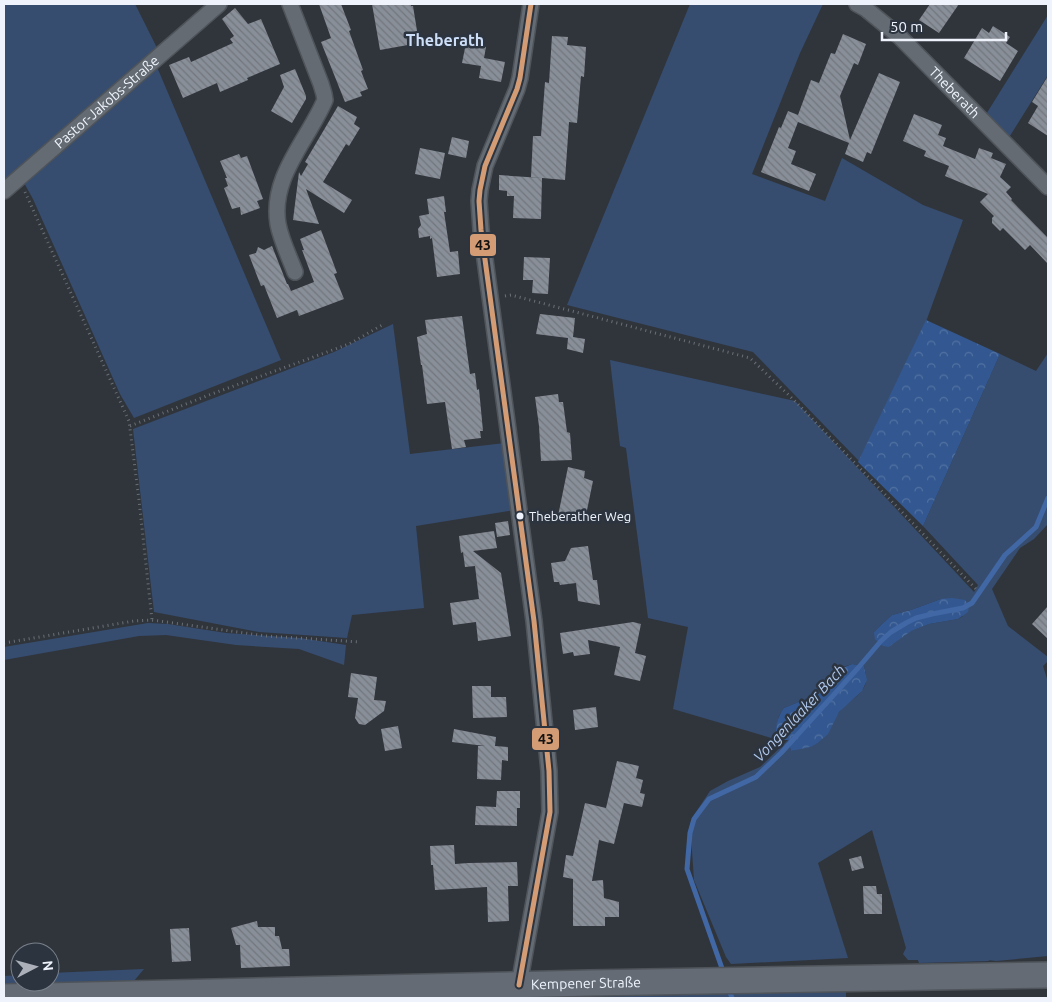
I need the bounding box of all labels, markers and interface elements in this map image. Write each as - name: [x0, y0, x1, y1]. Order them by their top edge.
- scale bar: [882, 10, 1006, 42]
- text: 50 m: [890, 18, 923, 35]
- district label: Theberath: [406, 31, 484, 49]
- street label: Pastor-Jakobs-Straße: [51, 52, 162, 151]
- street label: Theberath: [926, 63, 983, 121]
- line badge: 43: [469, 233, 497, 257]
- text: 43: [475, 237, 491, 253]
- place label: Theberather Weg: [529, 509, 631, 523]
- marker: Theberather Weg: [515, 511, 525, 521]
- water label: Vongenlaaker Bach: [750, 661, 848, 765]
- line badge: 43: [531, 727, 560, 751]
- text: 43: [538, 731, 554, 747]
- north arrow: [10, 942, 60, 992]
- text: N: [39, 960, 56, 972]
- street label: Kempener Straße: [531, 974, 641, 992]

